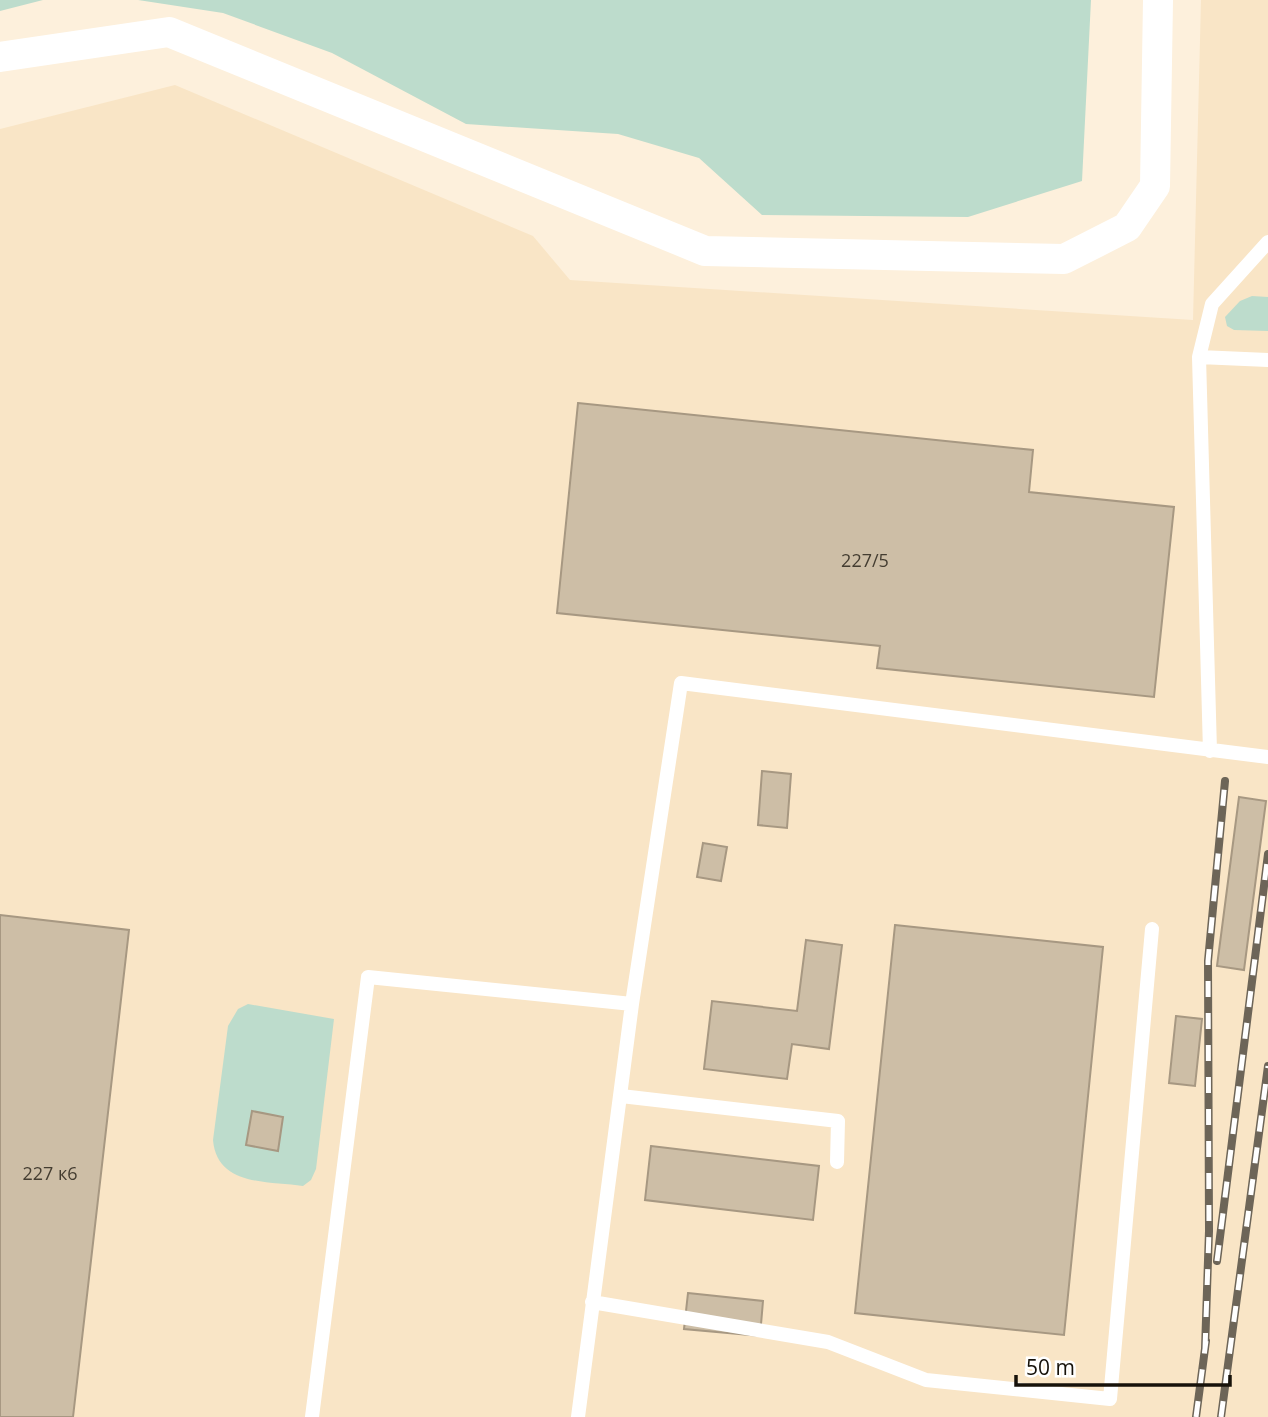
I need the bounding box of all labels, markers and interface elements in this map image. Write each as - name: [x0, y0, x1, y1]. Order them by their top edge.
- house number: 227/5: [841, 548, 889, 572]
- house number: 227 к6: [22, 1161, 78, 1185]
- scale bar: [1016, 1344, 1230, 1388]
- text: 50 m: [1026, 1353, 1075, 1381]

